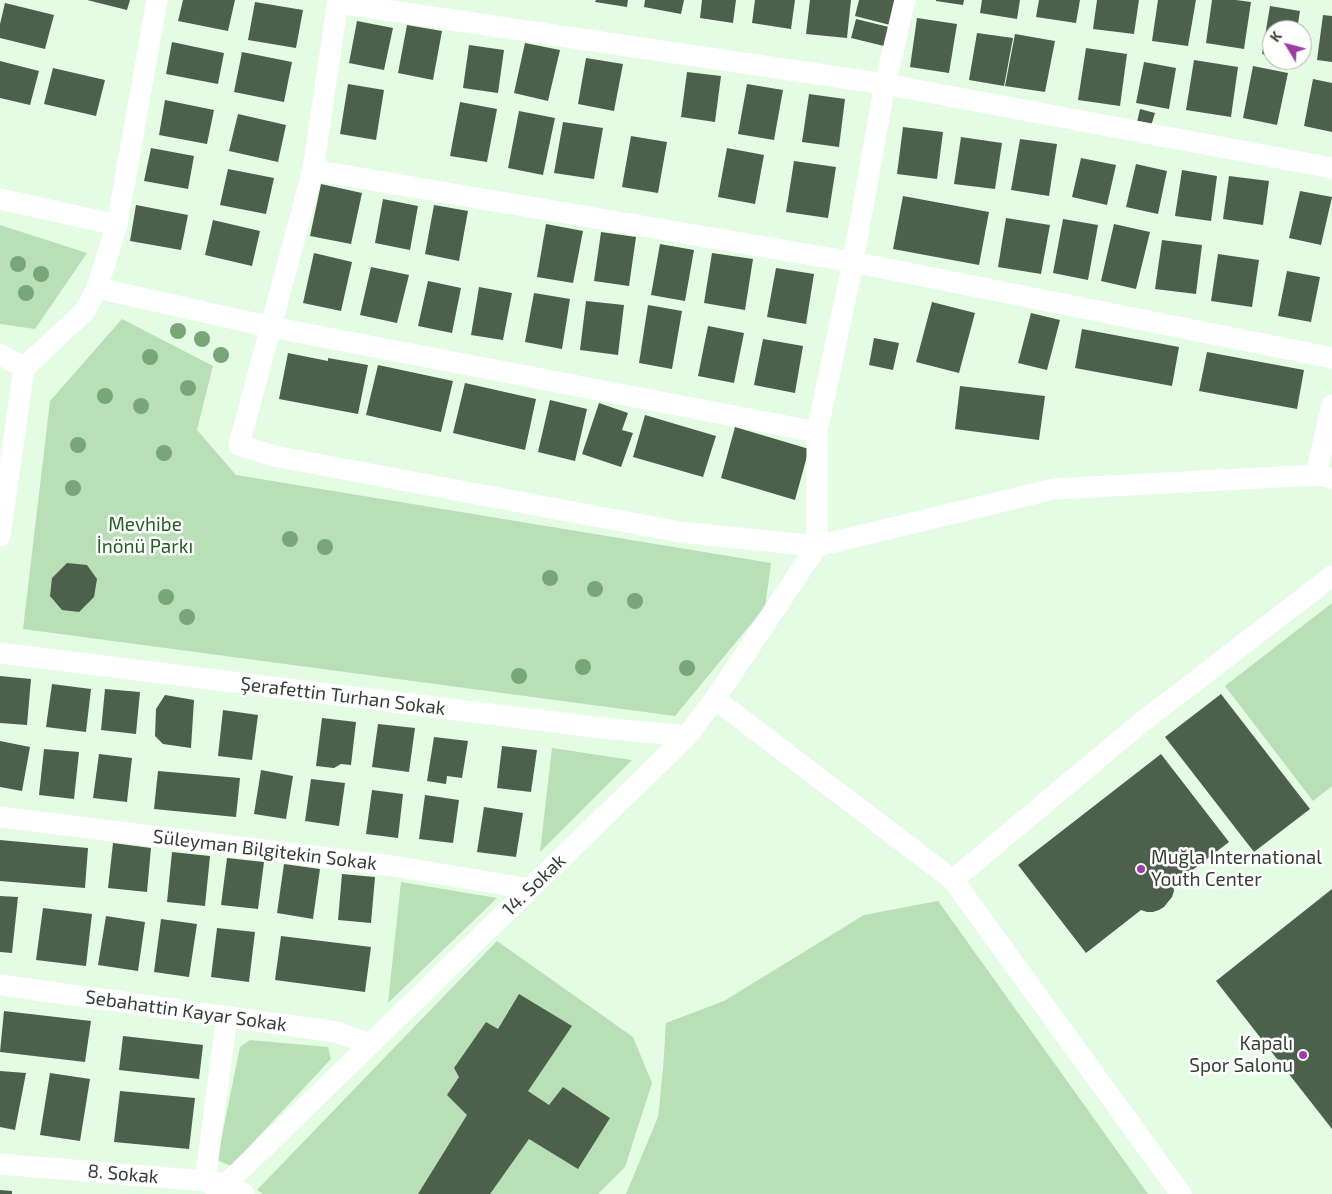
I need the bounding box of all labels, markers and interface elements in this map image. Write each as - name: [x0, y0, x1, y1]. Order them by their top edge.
- north arrow: [1262, 20, 1312, 70]
- text: K: [1266, 28, 1285, 45]
- park label: Mevhibe İnönü Parkı: [97, 514, 193, 558]
- street label: Şerafettin Turhan Sokak: [239, 672, 447, 720]
- street label: Süleyman Bilgitekin Sokak: [152, 825, 378, 875]
- place label: Muğla International Youth Center: [1151, 847, 1322, 891]
- street label: 14. Sokak: [498, 849, 570, 921]
- marker: Muğla International Youth Center: [1135, 863, 1147, 875]
- street label: Sebahattin Kayar Sokak: [84, 986, 288, 1036]
- place label: Kapalı Spor Salonu: [1189, 1033, 1293, 1077]
- marker: Kapalı Spor Salonu: [1297, 1049, 1309, 1061]
- street label: 8. Sokak: [86, 1160, 160, 1188]

